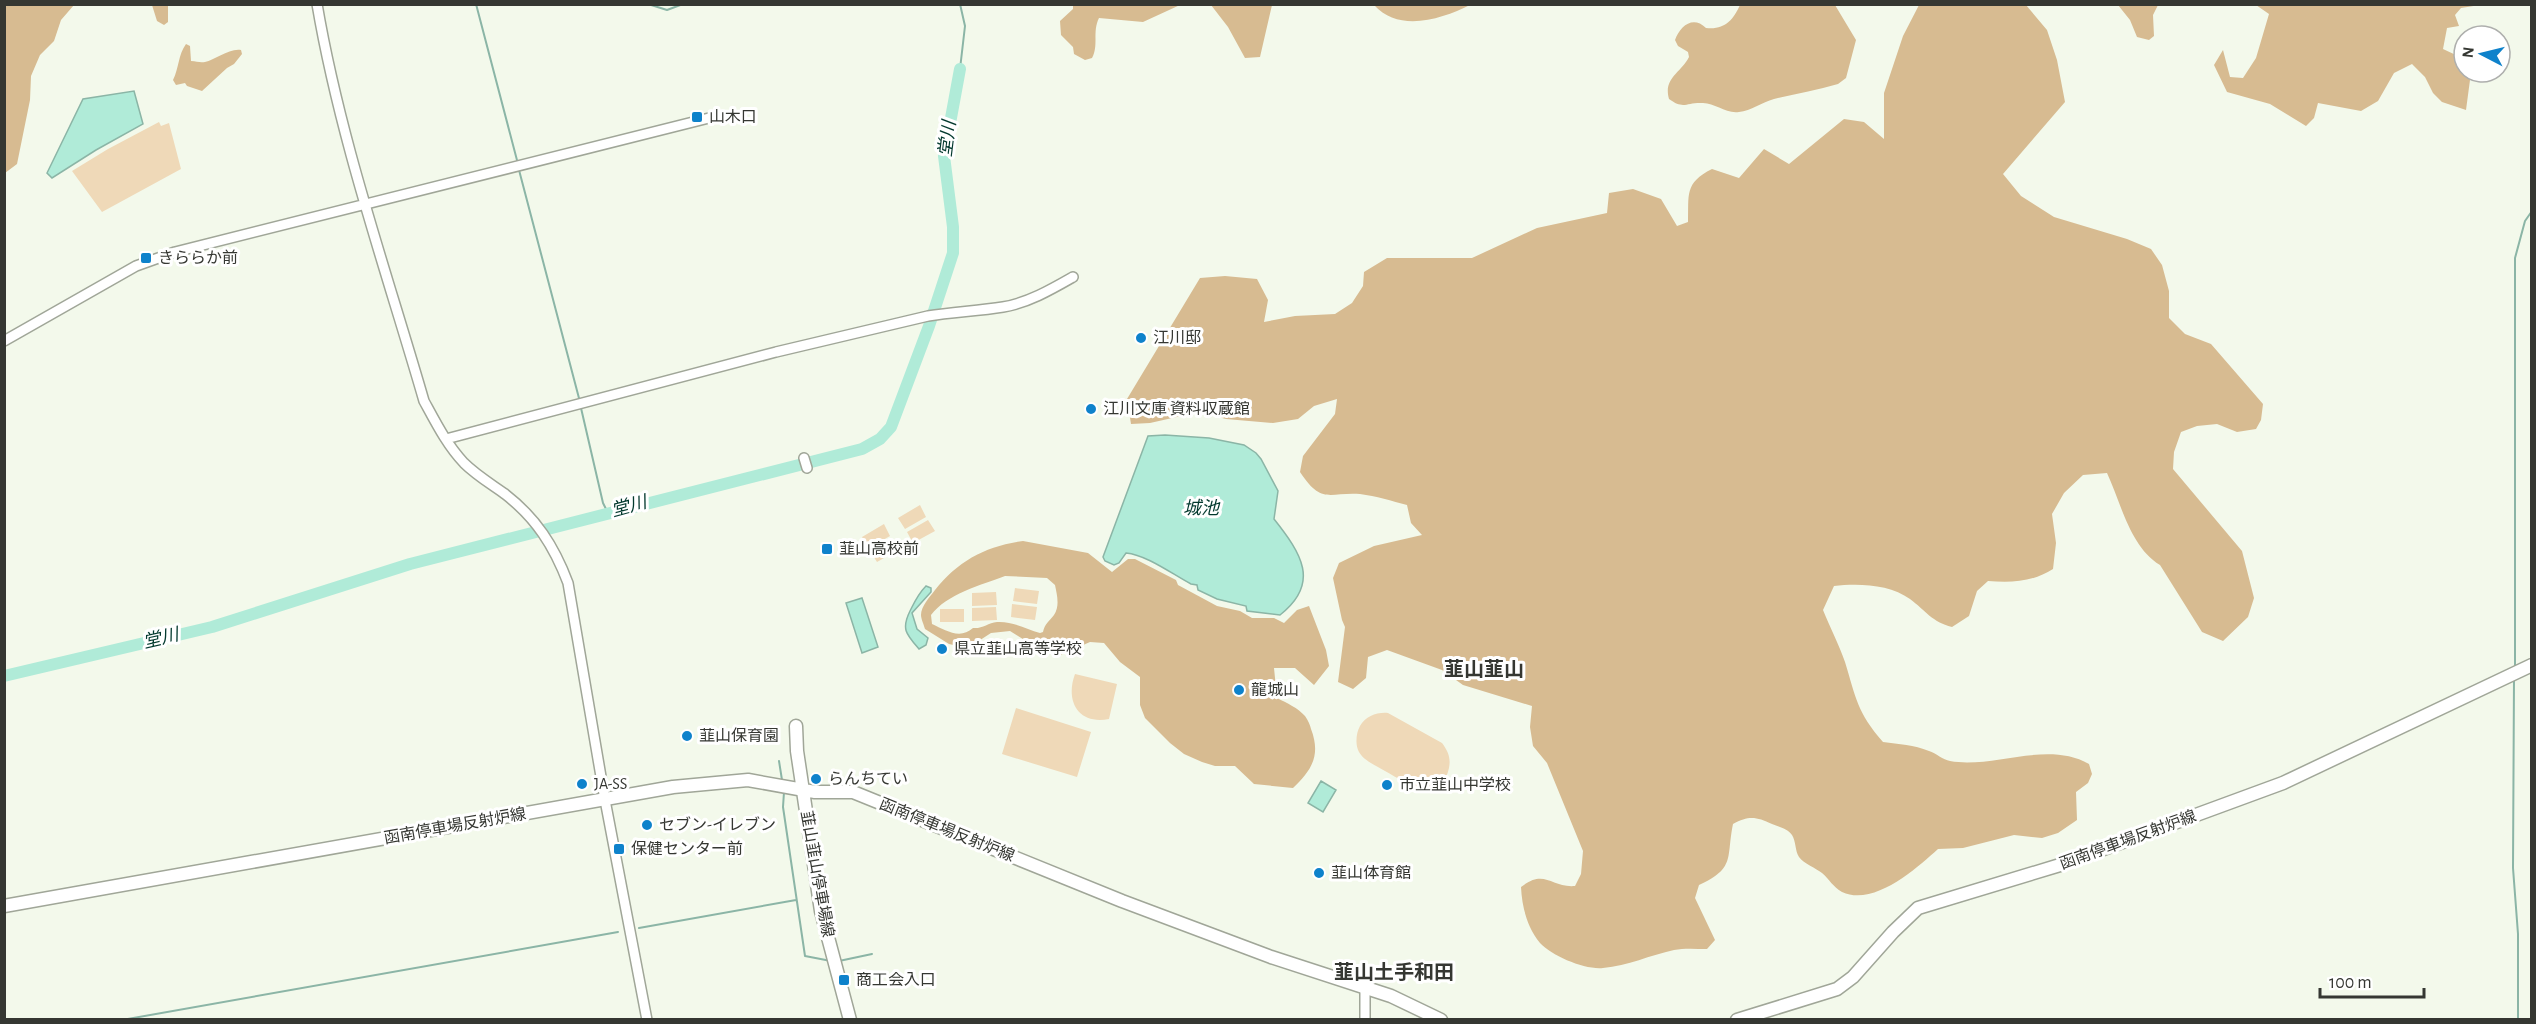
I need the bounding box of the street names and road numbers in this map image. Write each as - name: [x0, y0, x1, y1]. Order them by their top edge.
- street label: 函南停車場反射炉線: [877, 795, 1017, 864]
- street label: 函南停車場反射炉線: [383, 805, 527, 846]
- street label: 函南停車場反射炉線: [2057, 807, 2198, 872]
- street label: 韮山韮山停車場線: [798, 809, 837, 938]

